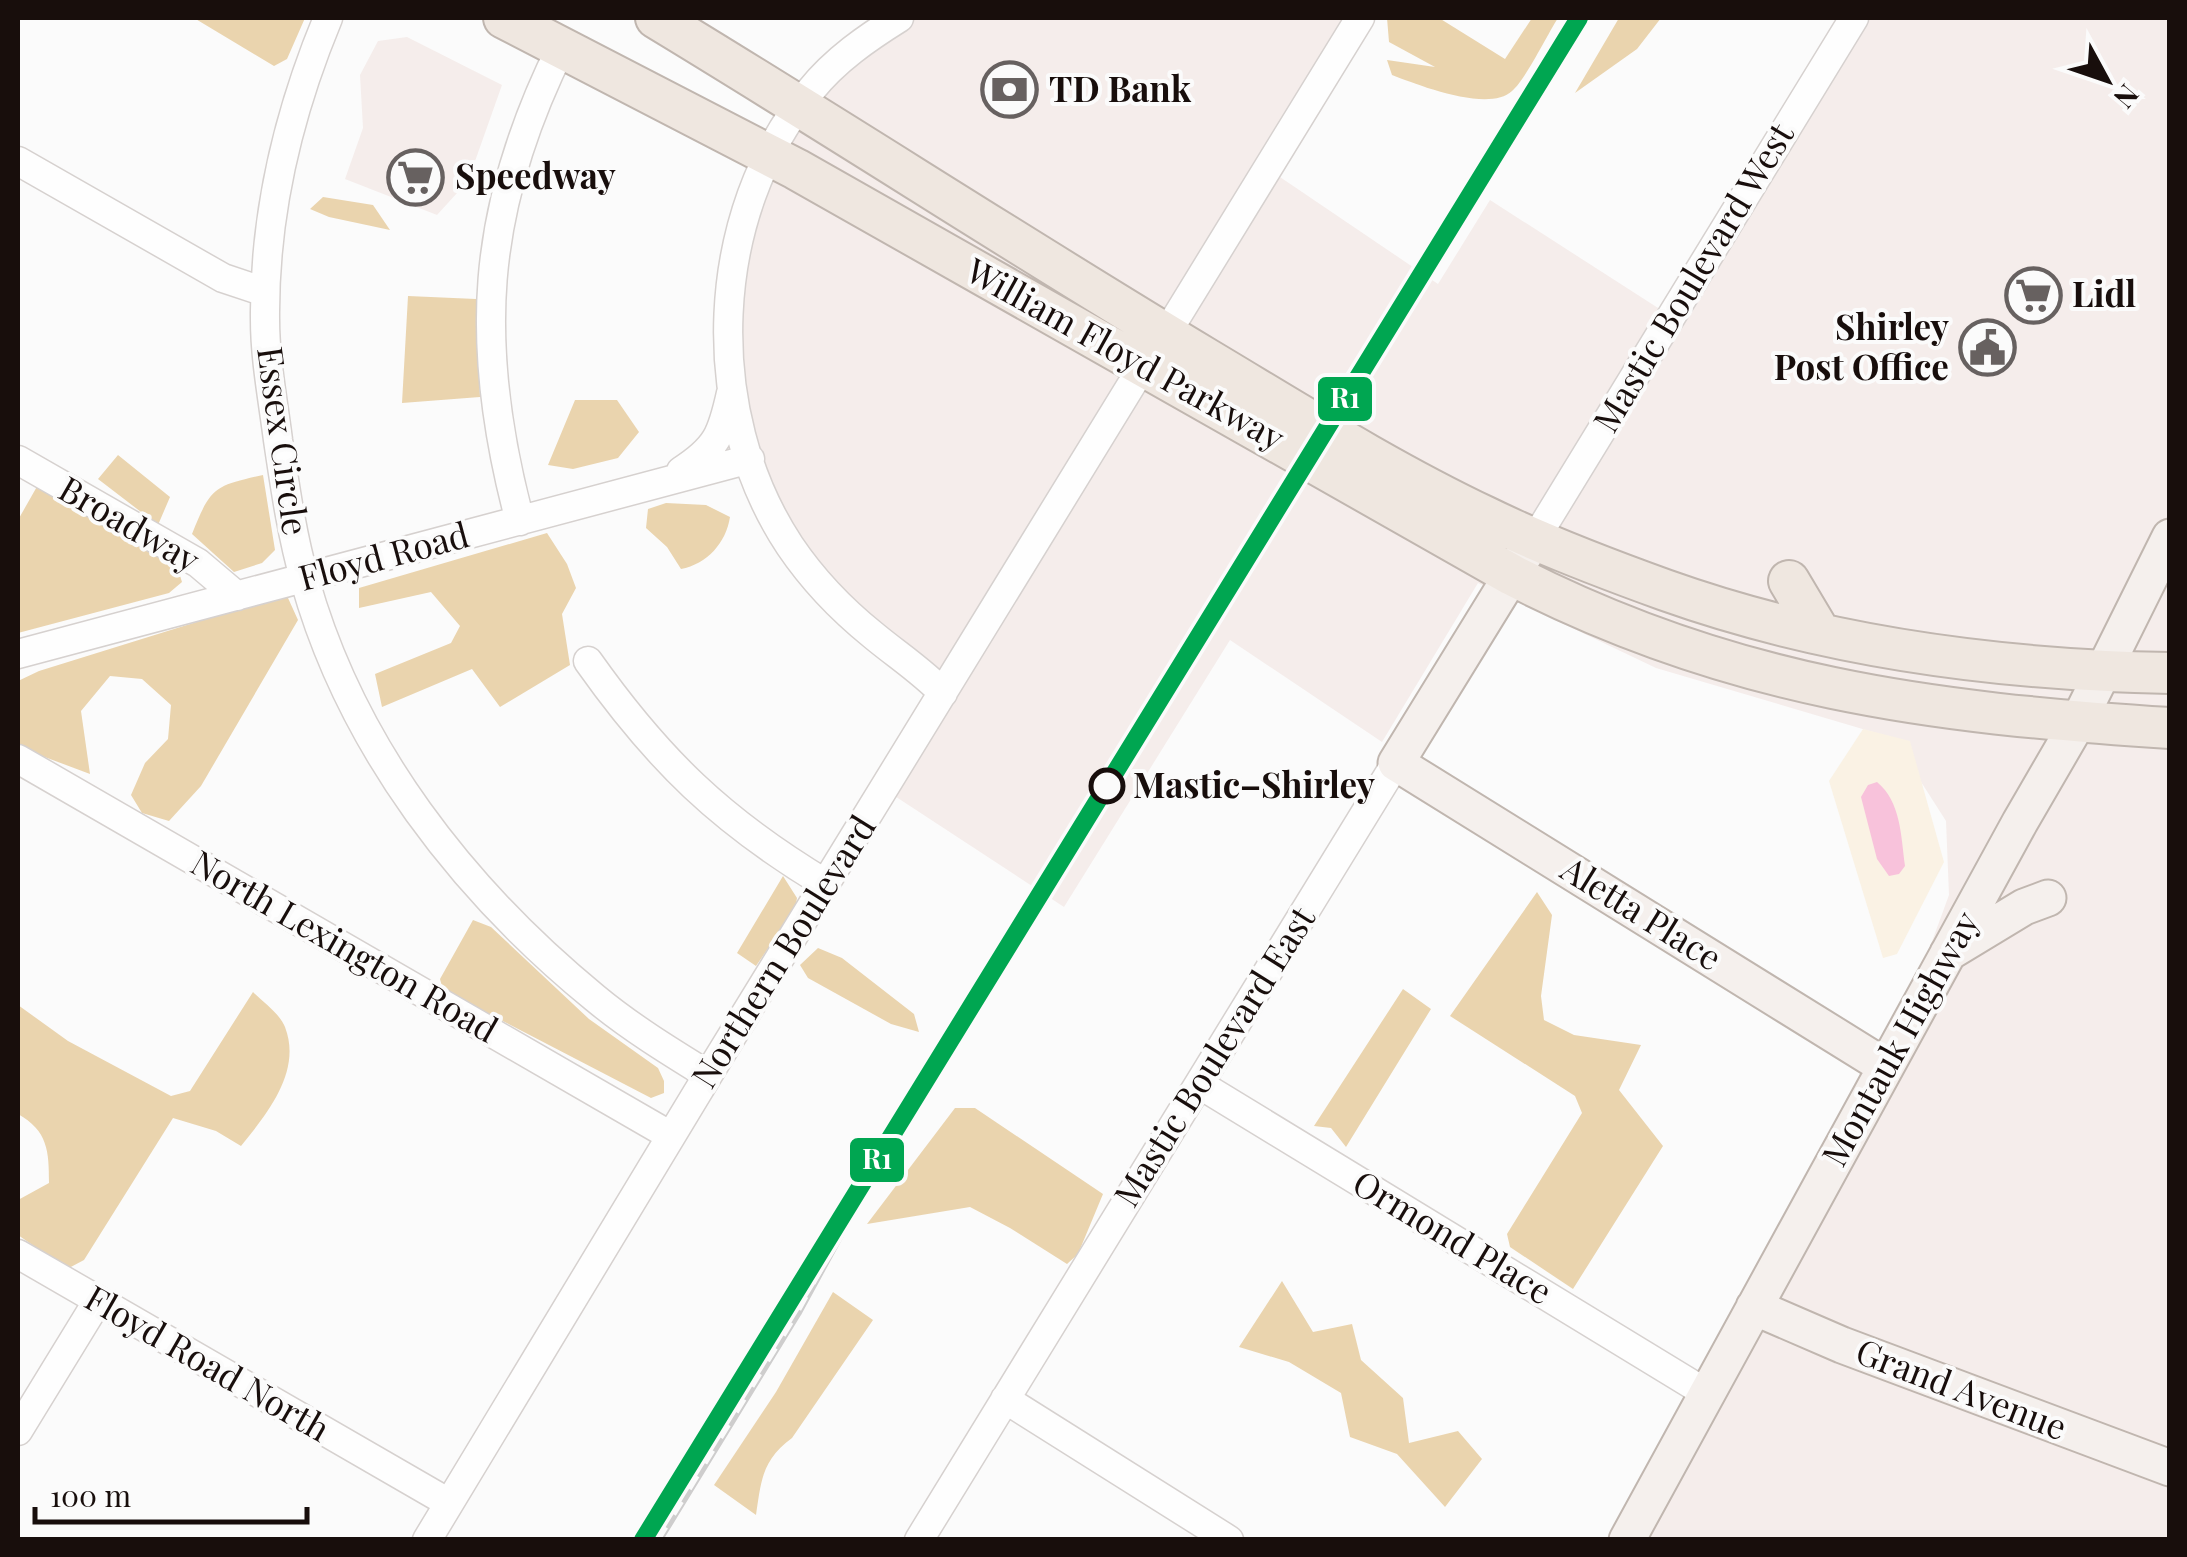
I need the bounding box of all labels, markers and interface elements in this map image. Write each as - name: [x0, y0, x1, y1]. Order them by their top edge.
- north arrow: [2057, 30, 2157, 130]
- bank icon: TD Bank: [980, 60, 1040, 120]
- place label: TD Bank: [1049, 64, 1192, 111]
- text: N: [2107, 77, 2148, 117]
- street label: Mastic Boulevard West: [1581, 113, 1803, 440]
- supermarket icon: Speedway: [386, 147, 446, 207]
- place label: Speedway: [455, 151, 616, 198]
- street label: William Floyd Parkway: [958, 245, 1294, 460]
- supermarket icon: Lidl: [2003, 265, 2063, 325]
- place label: Lidl: [2072, 269, 2136, 316]
- place label: Shirley Post Office: [1774, 302, 1949, 389]
- public building icon: Shirley Post Office: [1958, 318, 2018, 378]
- street label: Essex Circle: [248, 343, 321, 538]
- line badge: R1: [1316, 375, 1374, 423]
- text: R1: [1330, 378, 1360, 415]
- street label: Broadway: [51, 464, 209, 582]
- street label: Floyd Road: [293, 509, 474, 600]
- place label: Mastic–Shirley: [1133, 760, 1375, 807]
- marker: Mastic–Shirley: [1090, 769, 1124, 803]
- street label: Northern Boulevard: [679, 806, 885, 1096]
- street label: North Lexington Road: [183, 838, 507, 1052]
- street label: Aletta Place: [1552, 844, 1731, 980]
- street label: Mastic Boulevard East: [1101, 896, 1325, 1215]
- street label: Montauk Highway: [1809, 902, 1989, 1174]
- line badge: R1: [848, 1136, 906, 1184]
- text: R1: [862, 1139, 892, 1176]
- street label: Ormond Place: [1345, 1158, 1561, 1314]
- street label: Floyd Road North: [78, 1273, 339, 1451]
- street label: Grand Avenue: [1850, 1326, 2074, 1449]
- scale bar: [35, 1462, 308, 1524]
- text: 100 m: [50, 1475, 132, 1515]

